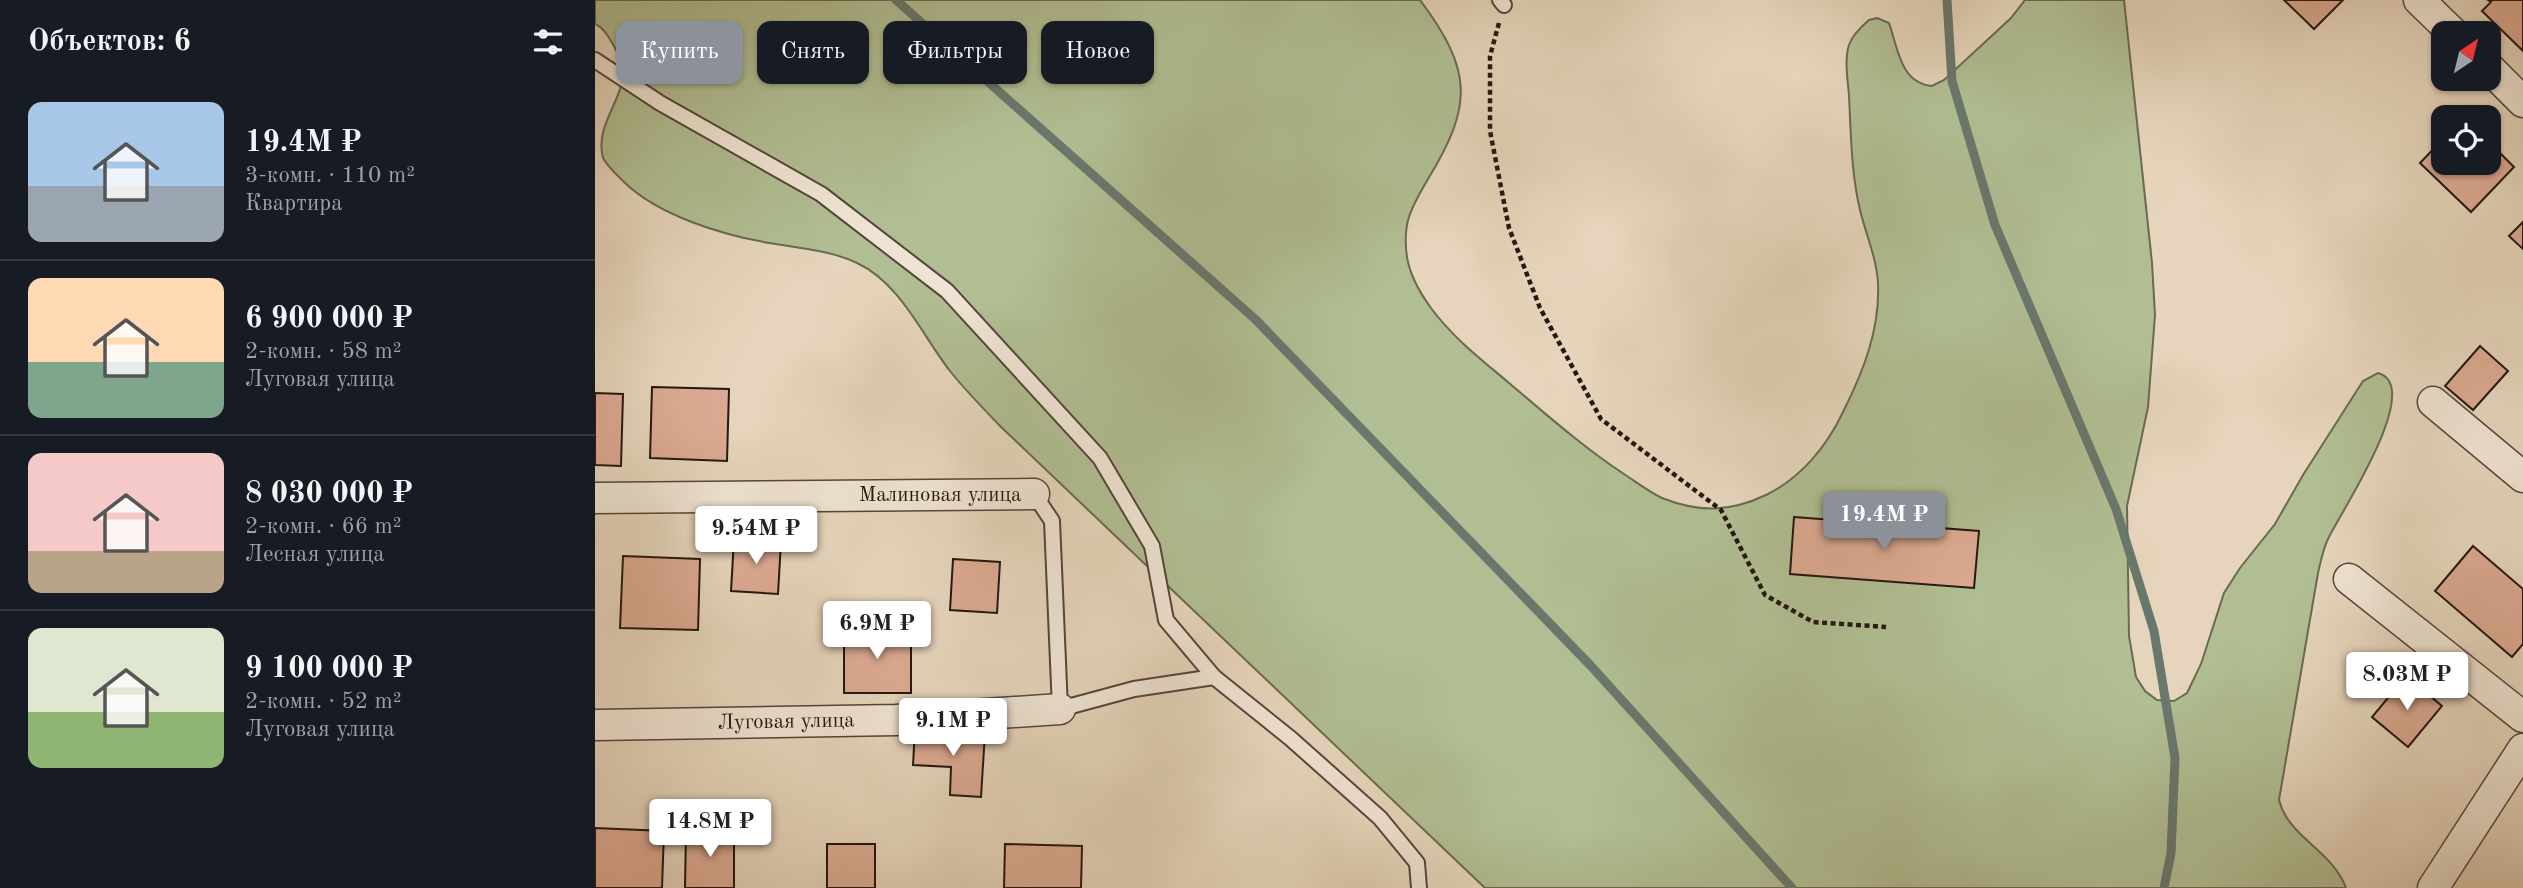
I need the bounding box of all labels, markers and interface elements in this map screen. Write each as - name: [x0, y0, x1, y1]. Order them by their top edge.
- chip: Купить: [616, 21, 743, 84]
- chip: Снять: [757, 21, 869, 84]
- chip: Фильтры: [883, 21, 1027, 84]
- chip: Новое: [1041, 21, 1154, 84]
- north arrow: [2431, 21, 2501, 91]
- map controls: [2431, 21, 2501, 175]
- icon: filters: [529, 23, 567, 61]
- text: Объектов: 6: [28, 27, 191, 57]
- button: locate: [2431, 105, 2501, 175]
- text: 19.4M ₽: [245, 128, 362, 158]
- icon: home: [84, 130, 168, 214]
- text: 3-комн. · 110 m²: [245, 164, 415, 187]
- text: Квартира: [245, 192, 343, 215]
- text: 6 900 000 ₽: [245, 304, 413, 334]
- icon: home: [84, 306, 168, 390]
- text: 2-комн. · 58 m²: [245, 340, 402, 363]
- text: Луговая улица: [245, 368, 395, 391]
- text: 8 030 000 ₽: [245, 479, 413, 509]
- icon: home: [84, 481, 168, 565]
- street label: Малиновая улица: [859, 485, 1021, 506]
- pin: 19.4M ₽: [1819, 492, 1949, 552]
- text: 19.4M ₽: [1839, 503, 1929, 526]
- pin: 9.54M ₽: [691, 506, 821, 566]
- text: 2-комн. · 66 m²: [245, 515, 402, 538]
- text: 9.54M ₽: [711, 517, 801, 540]
- text: Лесная улица: [245, 543, 385, 566]
- pin: 6.9M ₽: [820, 602, 934, 661]
- text: 6.9M ₽: [839, 612, 915, 635]
- pin: 8.03M ₽: [2342, 652, 2472, 712]
- text: 9 100 000 ₽: [245, 654, 413, 684]
- icon: home: [84, 656, 168, 740]
- text: 8.03M ₽: [2362, 663, 2452, 686]
- text: 2-комн. · 52 m²: [245, 690, 402, 713]
- pin: 9.1M ₽: [896, 698, 1010, 758]
- text: 9.1M ₽: [915, 709, 991, 732]
- street label: Луговая улица: [717, 710, 855, 734]
- text: Луговая улица: [245, 718, 395, 741]
- pin: 14.8M ₽: [645, 800, 775, 859]
- text: 14.8M ₽: [665, 810, 755, 833]

